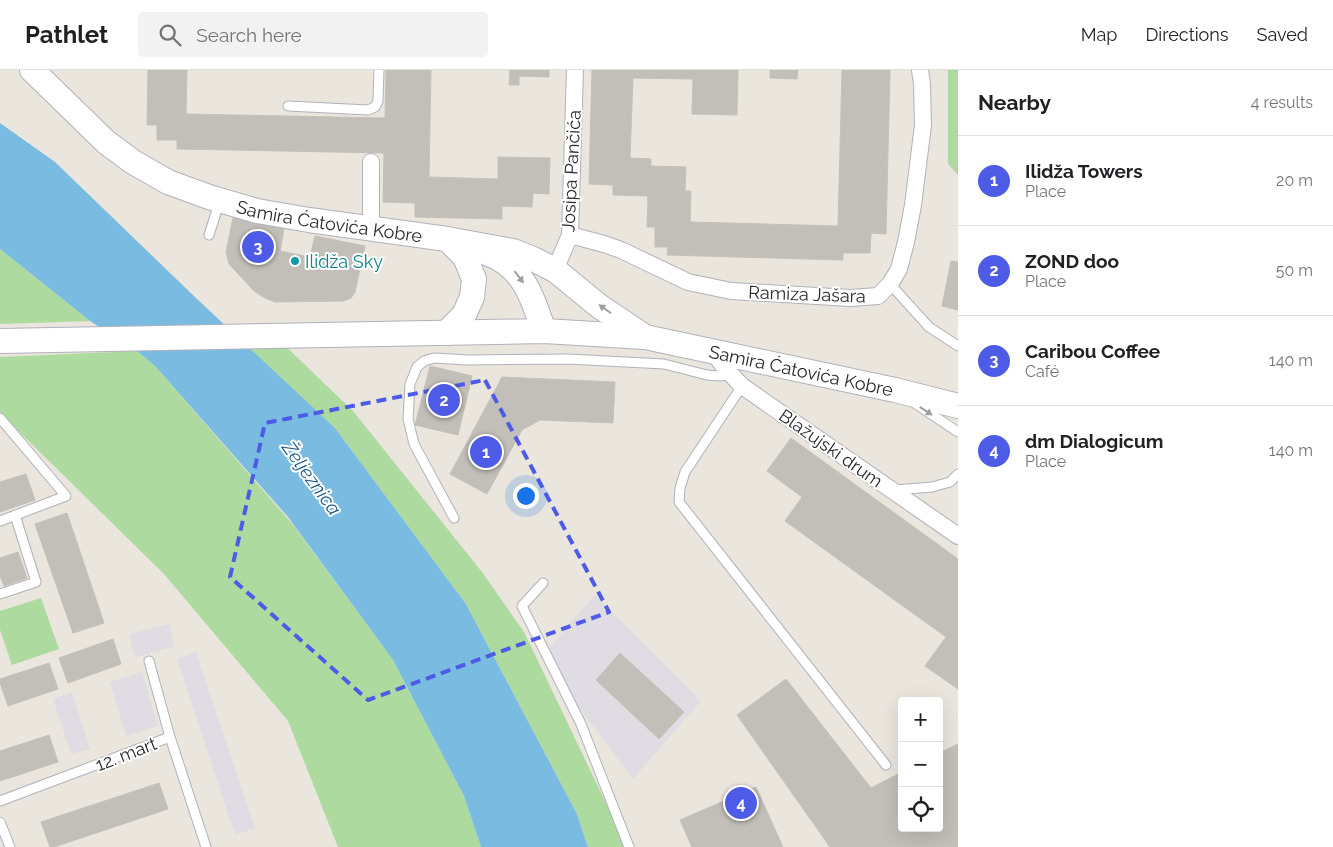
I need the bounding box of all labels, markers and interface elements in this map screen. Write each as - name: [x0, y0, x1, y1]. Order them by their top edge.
- search box: [138, 12, 488, 57]
- text: Pathlet: [25, 20, 108, 49]
- icon: search: [156, 21, 184, 49]
- text: Search here: [196, 24, 302, 46]
- text: Map: [1081, 24, 1117, 45]
- text: Directions: [1145, 24, 1229, 45]
- text: Saved: [1257, 24, 1308, 45]
- text: Nearby: [978, 90, 1051, 115]
- text: 4 results: [1251, 93, 1313, 112]
- street label: Josipa Pančića: [557, 109, 585, 233]
- text: Ilidža Towers: [1025, 160, 1143, 182]
- text: 1: [990, 171, 998, 190]
- text: 20 m: [1276, 171, 1313, 190]
- text: Place: [1025, 182, 1066, 201]
- street label: Samira Ćatovića Kobre: [234, 195, 424, 246]
- pin: 3: [242, 228, 274, 266]
- text: ZOND doo: [1025, 250, 1119, 272]
- place label: Ilidža Sky: [305, 251, 383, 272]
- marker: Ilidža Sky: [289, 255, 301, 267]
- text: 2: [989, 261, 999, 280]
- text: 50 m: [1276, 261, 1313, 280]
- one-way arrow: [514, 270, 525, 283]
- text: Place: [1025, 272, 1066, 291]
- street label: Ramiza Jašara: [748, 281, 866, 307]
- one-way arrow: [598, 304, 611, 314]
- street label: Samira Ćatovića Kobre: [707, 340, 896, 400]
- text: Caribou Coffee: [1025, 340, 1160, 362]
- text: 3: [990, 351, 998, 370]
- text: 140 m: [1269, 351, 1313, 370]
- text: Café: [1025, 362, 1059, 381]
- pin: 2: [428, 381, 460, 419]
- street label: Blažujski drum: [775, 404, 887, 492]
- one-way arrow: [920, 406, 933, 416]
- text: dm Dialogicum: [1025, 430, 1163, 452]
- pin: 1: [470, 433, 502, 471]
- water label: Željeznica: [277, 436, 346, 519]
- text: 4: [989, 441, 999, 460]
- text: 140 m: [1269, 441, 1313, 460]
- text: Place: [1025, 452, 1066, 471]
- your location: [513, 483, 539, 509]
- map controls: [898, 697, 943, 832]
- button: +: [898, 697, 943, 742]
- street label: 12. mart: [92, 733, 160, 775]
- button: −: [898, 742, 943, 787]
- pin: 4: [725, 784, 757, 822]
- button: locate: [898, 787, 943, 832]

